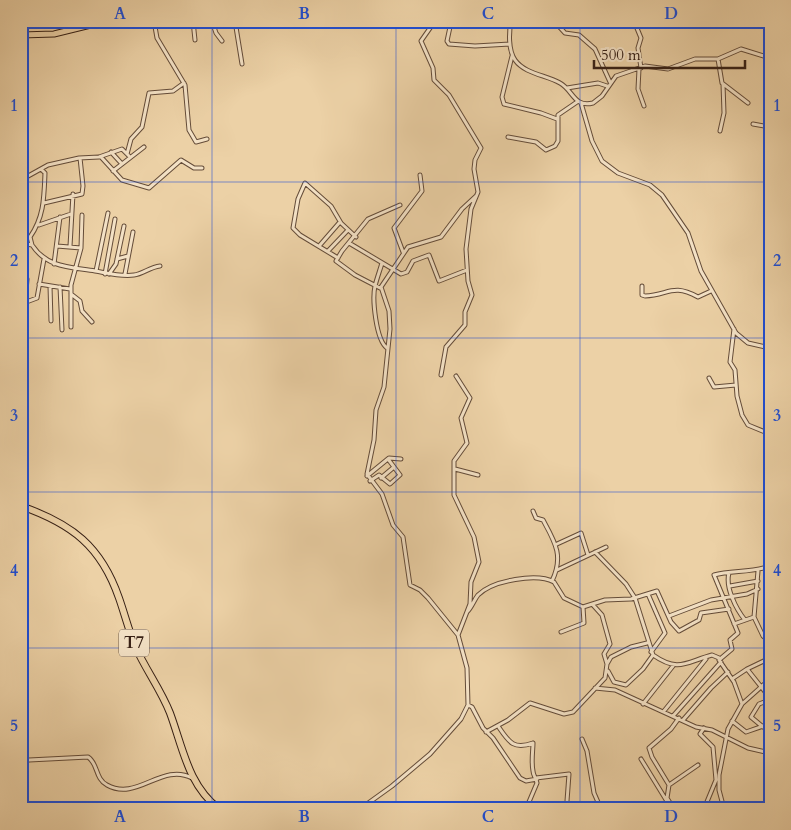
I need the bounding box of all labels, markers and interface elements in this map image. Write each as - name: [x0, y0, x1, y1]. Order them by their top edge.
- text: A: [114, 3, 126, 25]
- text: B: [298, 3, 310, 25]
- text: C: [482, 3, 494, 25]
- text: D: [664, 3, 678, 25]
- scale bar: [594, 38, 745, 70]
- text: 500 m: [601, 45, 641, 65]
- text: 1: [10, 95, 18, 117]
- text: 1: [773, 95, 781, 117]
- text: 2: [10, 250, 18, 272]
- text: 2: [773, 250, 781, 272]
- text: 3: [10, 405, 18, 427]
- text: 3: [773, 405, 781, 427]
- text: 4: [10, 560, 18, 582]
- text: 4: [773, 560, 781, 582]
- road number: T7: [119, 630, 149, 656]
- text: 5: [10, 715, 18, 737]
- text: 5: [773, 715, 781, 737]
- text: A: [114, 806, 126, 828]
- text: B: [298, 806, 310, 828]
- text: C: [482, 806, 494, 828]
- text: D: [664, 806, 678, 828]

